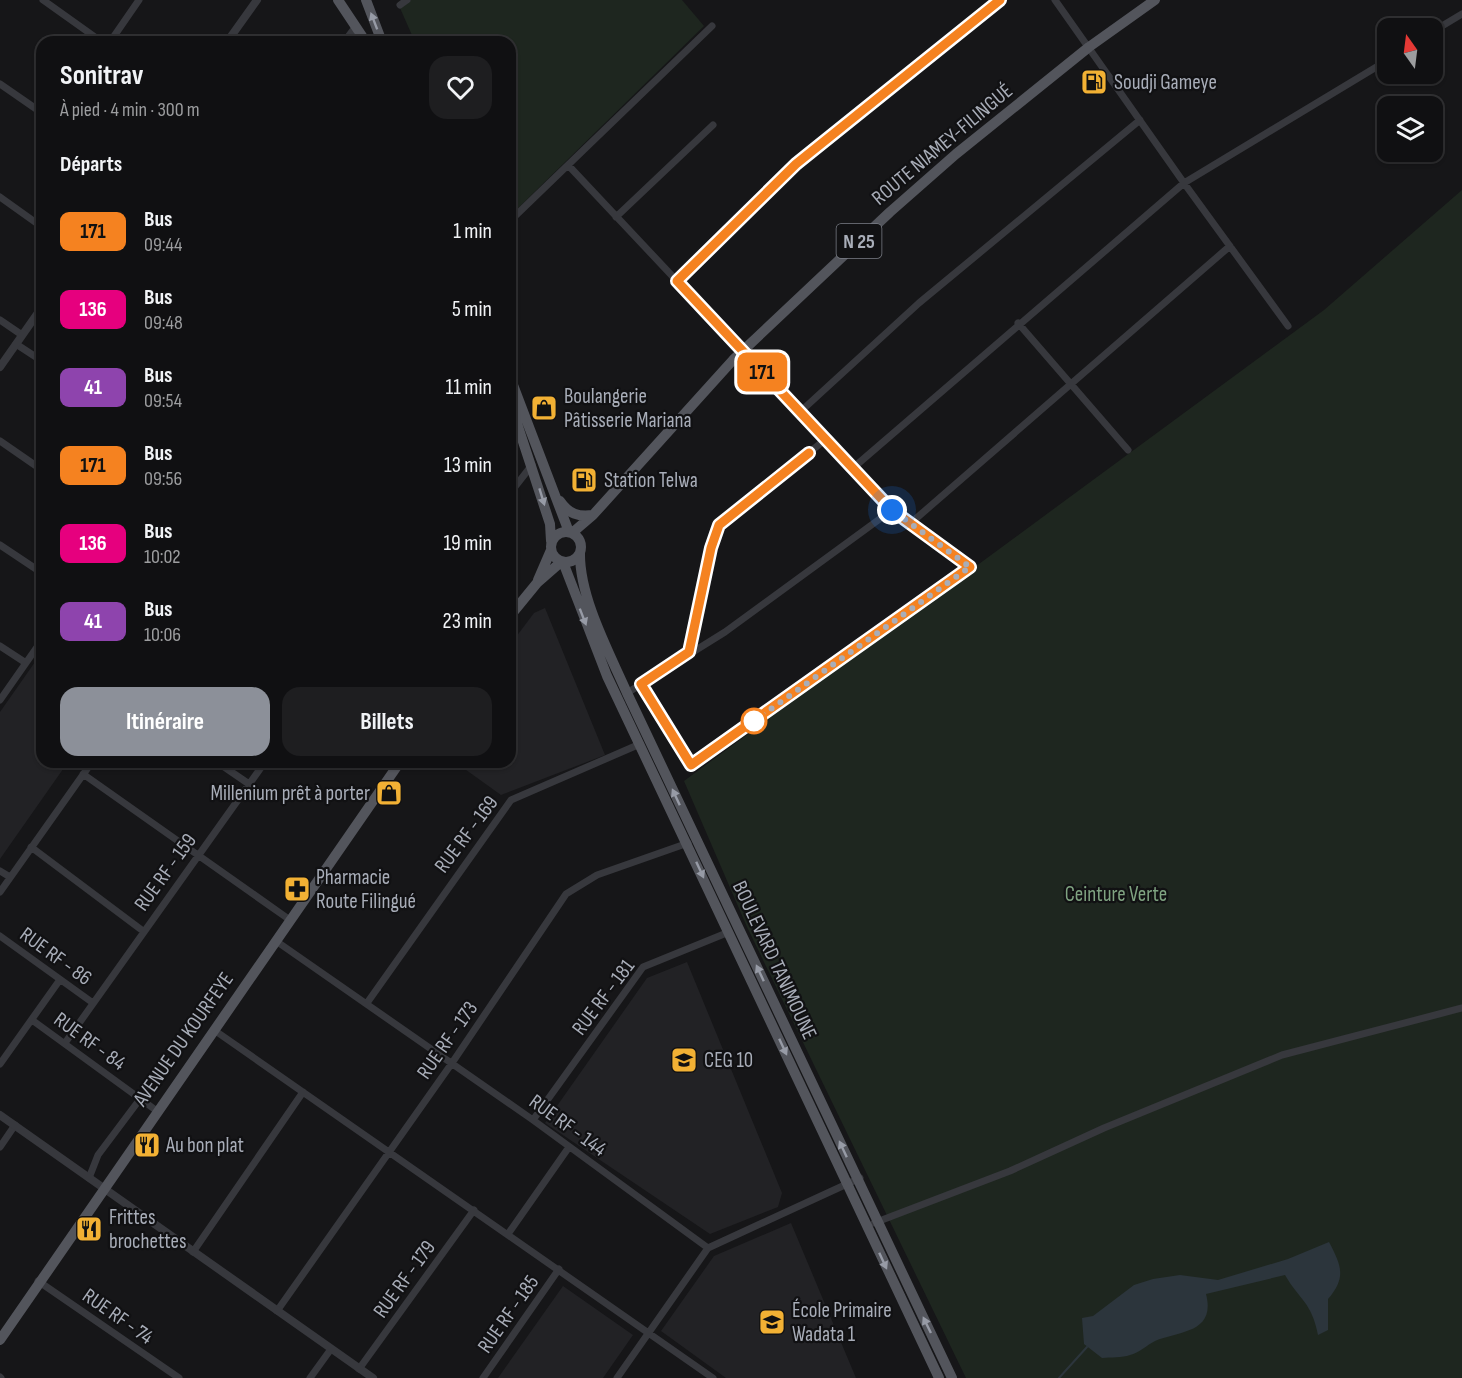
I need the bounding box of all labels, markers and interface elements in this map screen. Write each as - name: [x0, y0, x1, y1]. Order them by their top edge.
- one-way arrow: [369, 12, 379, 30]
- north arrow: [1377, 18, 1443, 84]
- map controls: [1377, 18, 1443, 162]
- button: heart: [429, 56, 492, 119]
- text: Sonitrav: [60, 59, 143, 92]
- fuel station icon: Soudji Gameye: [1079, 67, 1109, 97]
- place label: Soudji Gameye: [1114, 70, 1217, 95]
- street label: ROUTE NIAMEY-FILINGUÉ: [867, 78, 1018, 210]
- button: layers: [1377, 96, 1443, 162]
- text: À pied · 4 min · 300 m: [60, 98, 200, 122]
- text: Départs: [60, 151, 122, 178]
- text: Bus: [144, 206, 173, 233]
- text: 1 min: [453, 218, 492, 245]
- text: 171: [80, 219, 106, 244]
- road number: N 25: [836, 224, 882, 258]
- text: 09:44: [144, 233, 182, 257]
- text: Bus: [144, 284, 173, 311]
- text: 5 min: [452, 296, 492, 323]
- text: 136: [79, 297, 107, 322]
- text: 09:48: [144, 311, 183, 335]
- line badge: 171: [728, 352, 796, 392]
- text: 171: [749, 360, 775, 385]
- text: Bus: [144, 362, 173, 389]
- text: 11 min: [445, 374, 492, 401]
- text: 41: [84, 375, 102, 400]
- place label: Boulangerie Pâtisserie Mariana: [564, 384, 692, 433]
- text: 09:54: [144, 389, 182, 413]
- shop icon: Boulangerie Pâtisserie Mariana: [529, 393, 559, 423]
- text: Bus: [144, 440, 173, 467]
- text: 13 min: [444, 452, 492, 479]
- text: 171: [80, 453, 106, 478]
- fuel station icon: Station Telwa: [569, 465, 599, 495]
- text: 09:56: [144, 467, 182, 491]
- place label: Station Telwa: [604, 468, 698, 493]
- one-way arrow: [538, 488, 547, 506]
- your location: [877, 495, 907, 525]
- text: Bus: [144, 518, 173, 545]
- text: 19 min: [443, 530, 492, 557]
- text: 136: [79, 531, 107, 556]
- text: 10:02: [144, 545, 181, 569]
- text: Bus: [144, 596, 173, 623]
- text: 23 min: [443, 608, 492, 635]
- one-way arrow: [578, 608, 588, 626]
- text: 41: [84, 609, 102, 634]
- text: 10:06: [144, 623, 181, 647]
- button: Itinéraire: [60, 687, 270, 756]
- button: Billets: [282, 687, 492, 756]
- unlabelled marker: [741, 708, 767, 734]
- shop icon: Millenium prêt à porter: [374, 778, 404, 808]
- place label: Millenium prêt à porter: [211, 781, 370, 806]
- one-way arrow: [672, 788, 681, 805]
- street label: RUE RF - 169: [429, 791, 503, 878]
- street label: RUE RF - 159: [129, 829, 202, 916]
- one-way arrow: [695, 862, 705, 880]
- place label: Pharmacie Route Filingué: [316, 865, 416, 914]
- pharmacy icon: Pharmacie Route Filingué: [282, 874, 312, 904]
- street label: BOULEVARD TANIMOUNE: [727, 877, 822, 1043]
- park label: Ceinture Verte: [1065, 882, 1167, 907]
- street label: RUE RF - 86: [15, 922, 97, 991]
- street label: RUE RF - 181: [567, 954, 640, 1040]
- one-way arrow: [755, 964, 764, 981]
- street label: AVENUE DU KOURFEYE: [127, 968, 239, 1112]
- street label: RUE RF - 173: [412, 997, 483, 1084]
- street label: RUE RF - 84: [49, 1007, 131, 1076]
- one-way arrow: [778, 1038, 787, 1055]
- school or university icon: CEG 10: [669, 1045, 699, 1075]
- place label: CEG 10: [704, 1048, 753, 1073]
- street label: RUE RF - 144: [524, 1089, 611, 1162]
- restaurant icon: Au bon plat: [132, 1130, 162, 1160]
- place label: Au bon plat: [165, 1133, 244, 1158]
- one-way arrow: [838, 1141, 847, 1158]
- place label: Frittes brochettes: [109, 1205, 187, 1254]
- restaurant icon: Frittes brochettes: [74, 1214, 104, 1244]
- street label: RUE RF - 179: [368, 1236, 441, 1323]
- one-way arrow: [879, 1253, 888, 1270]
- street label: RUE RF - 185: [473, 1271, 544, 1358]
- street label: RUE RF - 74: [78, 1283, 158, 1350]
- place label: École Primaire Wadata 1: [792, 1298, 892, 1347]
- school or university icon: École Primaire Wadata 1: [757, 1307, 787, 1337]
- one-way arrow: [922, 1317, 931, 1334]

